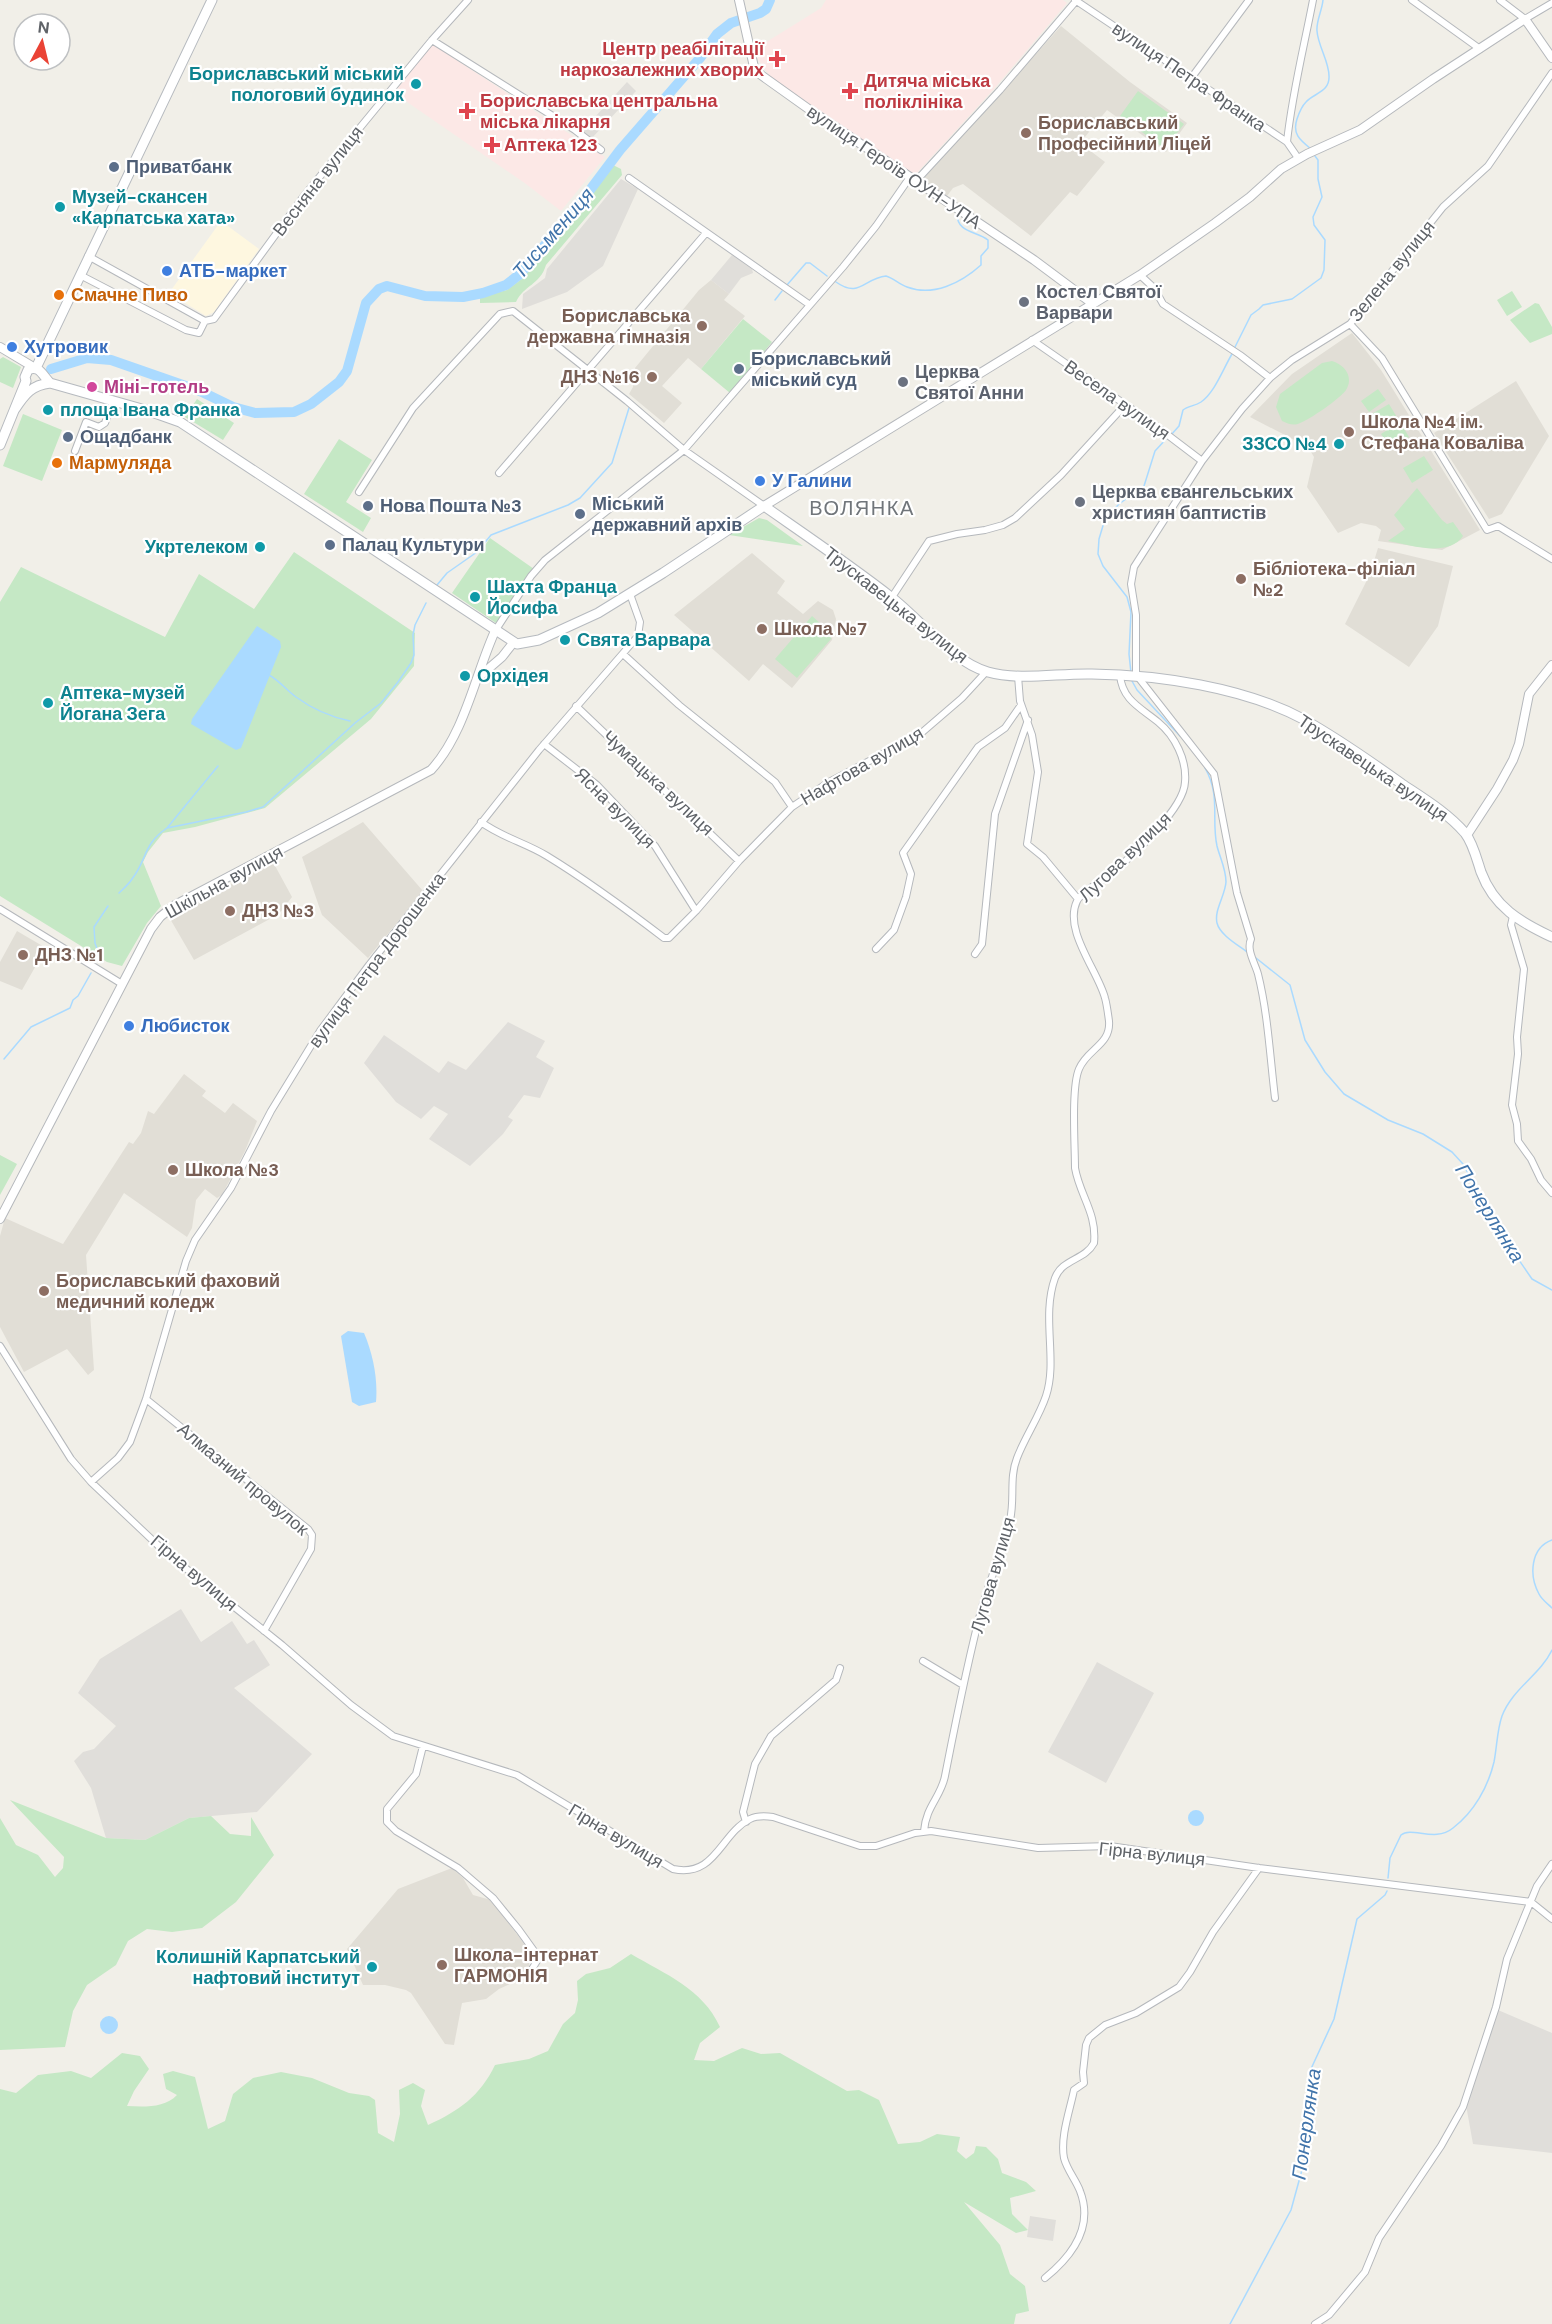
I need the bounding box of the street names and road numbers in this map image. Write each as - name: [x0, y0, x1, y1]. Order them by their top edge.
- street label: вулиця Петра Франка: [1107, 17, 1271, 138]
- street label: вулиця Героїв ОУН-УПА: [802, 100, 986, 234]
- street label: Весняна вулиця: [267, 121, 369, 241]
- street label: Зелена вулиця: [1344, 215, 1440, 327]
- street label: Весела вулиця: [1059, 355, 1175, 445]
- street label: Трускавецька вулиця: [819, 541, 973, 669]
- street label: Трускавецька вулиця: [1293, 709, 1453, 827]
- street label: Нафтова вулиця: [796, 721, 928, 811]
- street label: Чумацька вулиця: [597, 725, 719, 841]
- street label: Ясна вулиця: [569, 762, 661, 854]
- street label: Лугова вулиця: [1074, 807, 1176, 907]
- street label: Шкільна вулиця: [161, 840, 287, 924]
- street label: вулиця Петра Дорошенка: [303, 867, 451, 1053]
- street label: Алмазний провулок: [173, 1417, 314, 1541]
- street label: Лугова вулиця: [965, 1514, 1021, 1636]
- street label: Гірна вулиця: [145, 1529, 243, 1617]
- street label: Гірна вулиця: [564, 1798, 668, 1874]
- street label: Гірна вулиця: [1098, 1836, 1206, 1872]

